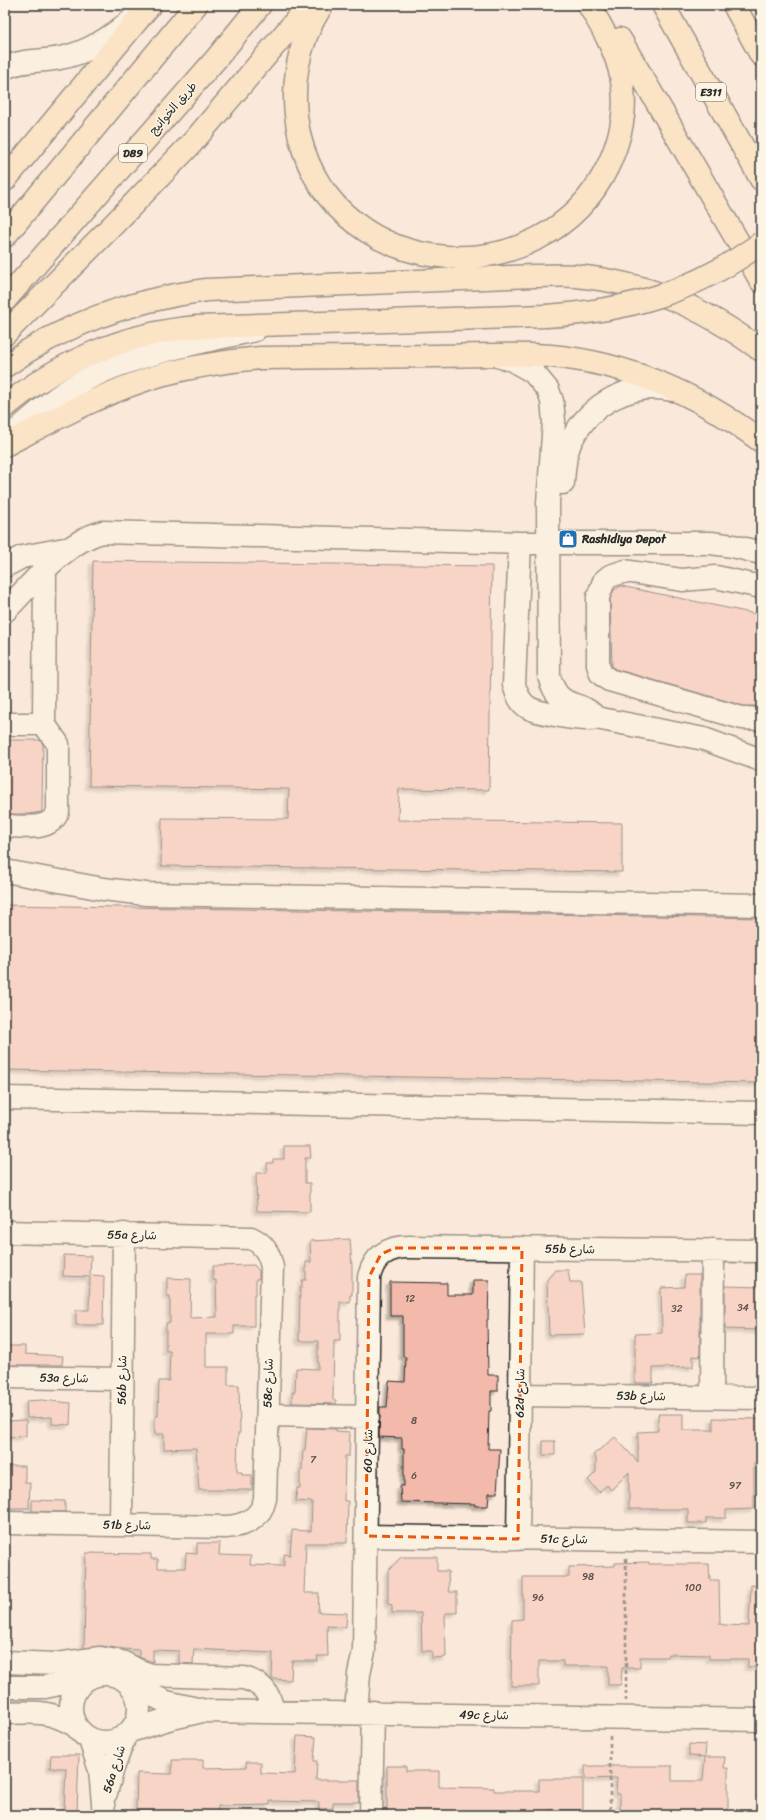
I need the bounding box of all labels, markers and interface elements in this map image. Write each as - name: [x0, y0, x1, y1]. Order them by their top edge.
- street label: طريق الخوانيج: [143, 76, 203, 140]
- road number: E311: [696, 83, 726, 101]
- road number: D89: [119, 144, 147, 162]
- shop icon: Rashidiya Depot: [557, 528, 579, 550]
- place label: Rashidiya Depot: [581, 528, 667, 550]
- street label: 55a شارع: [107, 1224, 157, 1246]
- street label: 55b شارع: [545, 1238, 595, 1260]
- house number: 12: [405, 1290, 415, 1308]
- house number: 34: [737, 1299, 749, 1317]
- house number: 32: [671, 1300, 683, 1318]
- street label: 56b شارع: [111, 1355, 133, 1405]
- street label: 58c شارع: [256, 1358, 280, 1408]
- street label: 53a شارع: [39, 1367, 89, 1389]
- street label: 62d شارع: [509, 1368, 531, 1418]
- street label: 53b شارع: [616, 1385, 666, 1407]
- house number: 8: [411, 1412, 417, 1430]
- street label: شارع 60: [357, 1429, 379, 1473]
- house number: 7: [310, 1451, 317, 1469]
- house number: 6: [411, 1467, 417, 1485]
- house number: 97: [729, 1477, 742, 1495]
- street label: 51b شارع: [103, 1514, 151, 1536]
- street label: 51c شارع: [540, 1528, 588, 1550]
- house number: 98: [582, 1568, 594, 1586]
- house number: 100: [685, 1579, 701, 1597]
- house number: 96: [532, 1589, 544, 1607]
- street label: 49c شارع: [459, 1704, 509, 1726]
- street label: 56a شارع: [96, 1742, 132, 1796]

